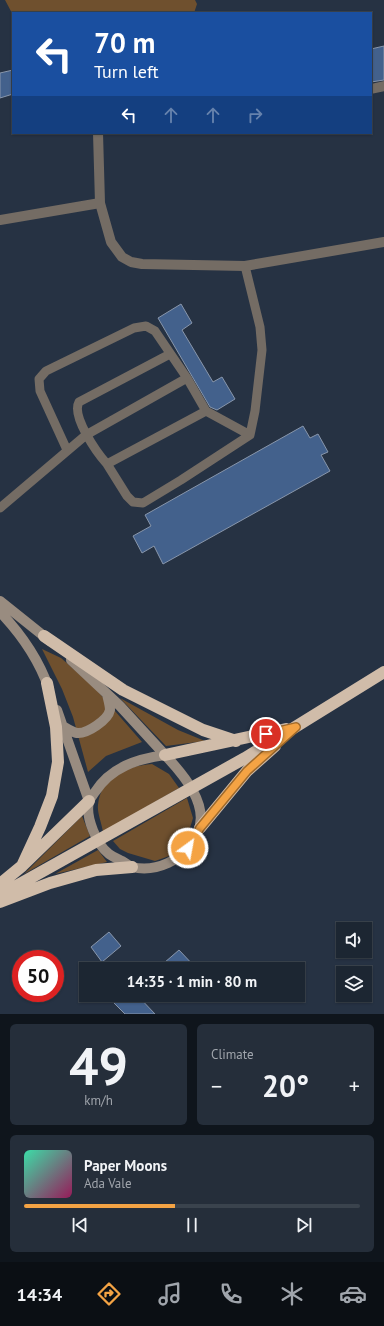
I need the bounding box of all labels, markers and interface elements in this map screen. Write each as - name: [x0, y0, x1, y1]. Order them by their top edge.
- text: 70 m: [94, 24, 155, 61]
- icon: left: [28, 28, 80, 80]
- text: Turn left: [94, 60, 159, 83]
- icon: left: [118, 104, 140, 126]
- icon: ahead: [160, 104, 182, 126]
- icon: ahead: [202, 104, 224, 126]
- icon: right: [244, 104, 266, 126]
- pin: [249, 717, 283, 751]
- icon: arrive: [255, 723, 277, 745]
- position arrow: [167, 827, 209, 869]
- map controls: [336, 922, 372, 1002]
- button: sound: [336, 922, 372, 958]
- speed limit sign: 50: [12, 950, 64, 1002]
- button: layers: [336, 966, 372, 1002]
- text: 14:35 · 1 min · 80 m: [127, 972, 257, 991]
- text: 49: [69, 1032, 128, 1099]
- text: Climate: [211, 1046, 254, 1063]
- text: 20°: [262, 1066, 309, 1105]
- text: −: [211, 1072, 222, 1100]
- text: +: [349, 1072, 360, 1100]
- text: km/h: [84, 1092, 113, 1109]
- text: Paper Moons: [84, 1156, 167, 1175]
- text: Ada Vale: [84, 1175, 132, 1192]
- icon: previous: [69, 1214, 91, 1236]
- icon: pause: [181, 1214, 203, 1236]
- icon: next: [293, 1214, 315, 1236]
- icon: directions: [95, 1280, 123, 1308]
- icon: music: [156, 1280, 184, 1308]
- icon: phone: [217, 1280, 245, 1308]
- icon: climate: [278, 1280, 306, 1308]
- icon: car: [339, 1280, 367, 1308]
- text: 14:34: [17, 1283, 62, 1306]

